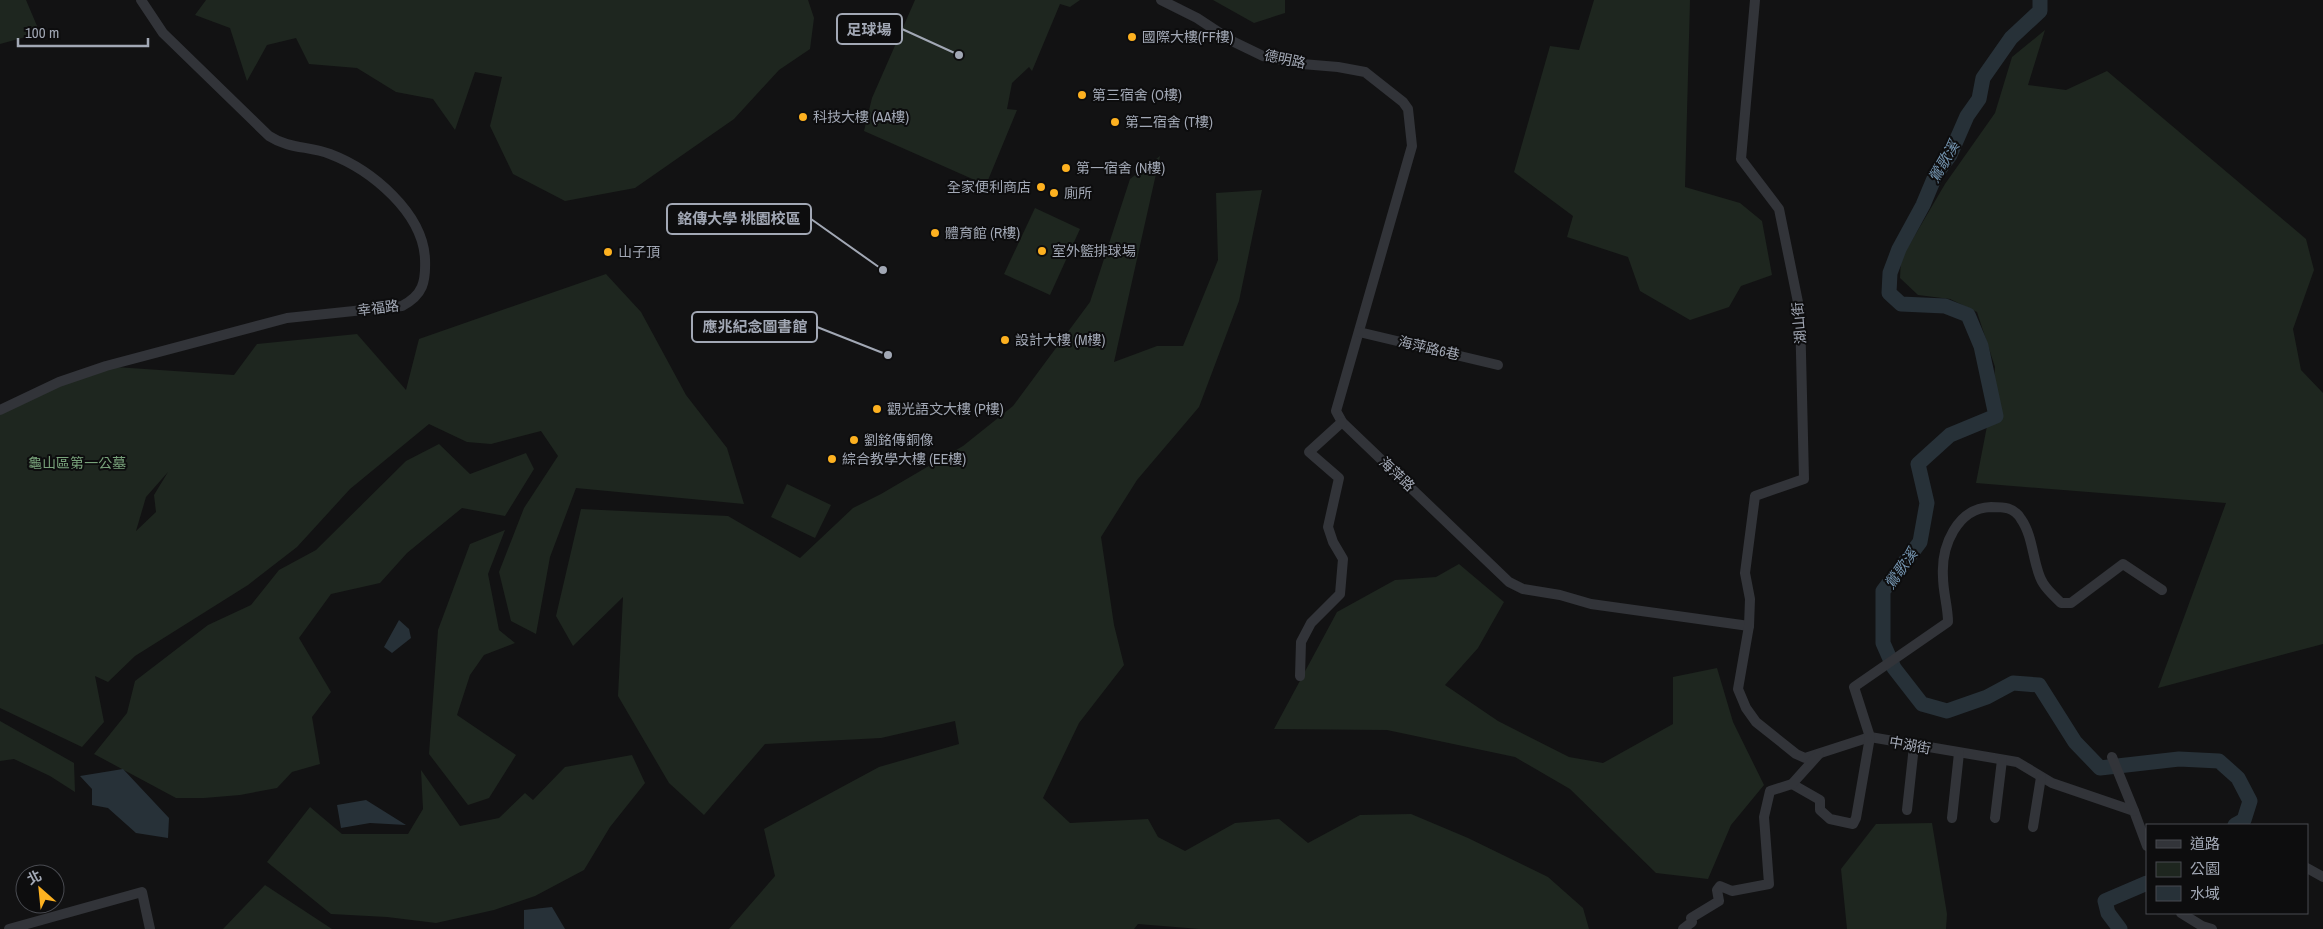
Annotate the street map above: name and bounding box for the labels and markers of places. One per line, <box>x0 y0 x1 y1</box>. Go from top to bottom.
callout: 足球場 <box>837 14 902 44</box>
place label: 國際大樓(FF樓) <box>1142 28 1234 46</box>
marker: 國際大樓(FF樓) <box>1126 31 1138 43</box>
place label: 第三宿舍 (O樓) <box>1092 86 1182 104</box>
marker: 第三宿舍 (O樓) <box>1076 89 1088 101</box>
place label: 科技大樓 (AA樓) <box>813 108 909 126</box>
marker: 科技大樓 (AA樓) <box>797 111 809 123</box>
place label: 第二宿舍 (T樓) <box>1125 113 1213 131</box>
marker: 第二宿舍 (T樓) <box>1109 116 1121 128</box>
place label: 第一宿舍 (N樓) <box>1076 159 1165 177</box>
marker: 第一宿舍 (N樓) <box>1060 162 1072 174</box>
place label: 全家便利商店 <box>947 178 1031 196</box>
marker: 全家便利商店 <box>1035 181 1047 193</box>
place label: 廁所 <box>1064 184 1092 202</box>
marker: 廁所 <box>1048 187 1060 199</box>
callout: 銘傳大學 桃園校區 <box>667 204 811 234</box>
place label: 體育館 (R樓) <box>945 224 1020 242</box>
marker: 體育館 (R樓) <box>929 227 941 239</box>
place label: 室外籃排球場 <box>1052 242 1136 260</box>
place label: 山子頂 <box>618 243 660 261</box>
marker: 室外籃排球場 <box>1036 245 1048 257</box>
marker: 山子頂 <box>602 246 614 258</box>
callout: 應兆紀念圖書館 <box>692 312 817 342</box>
place label: 設計大樓 (M樓) <box>1015 331 1106 349</box>
marker: 設計大樓 (M樓) <box>999 334 1011 346</box>
place label: 觀光語文大樓 (P樓) <box>887 400 1004 418</box>
marker: 觀光語文大樓 (P樓) <box>871 403 883 415</box>
place label: 劉銘傳銅像 <box>864 431 934 449</box>
marker: 劉銘傳銅像 <box>848 434 860 446</box>
place label: 綜合教學大樓 (EE樓) <box>842 450 966 468</box>
marker: 綜合教學大樓 (EE樓) <box>826 453 838 465</box>

